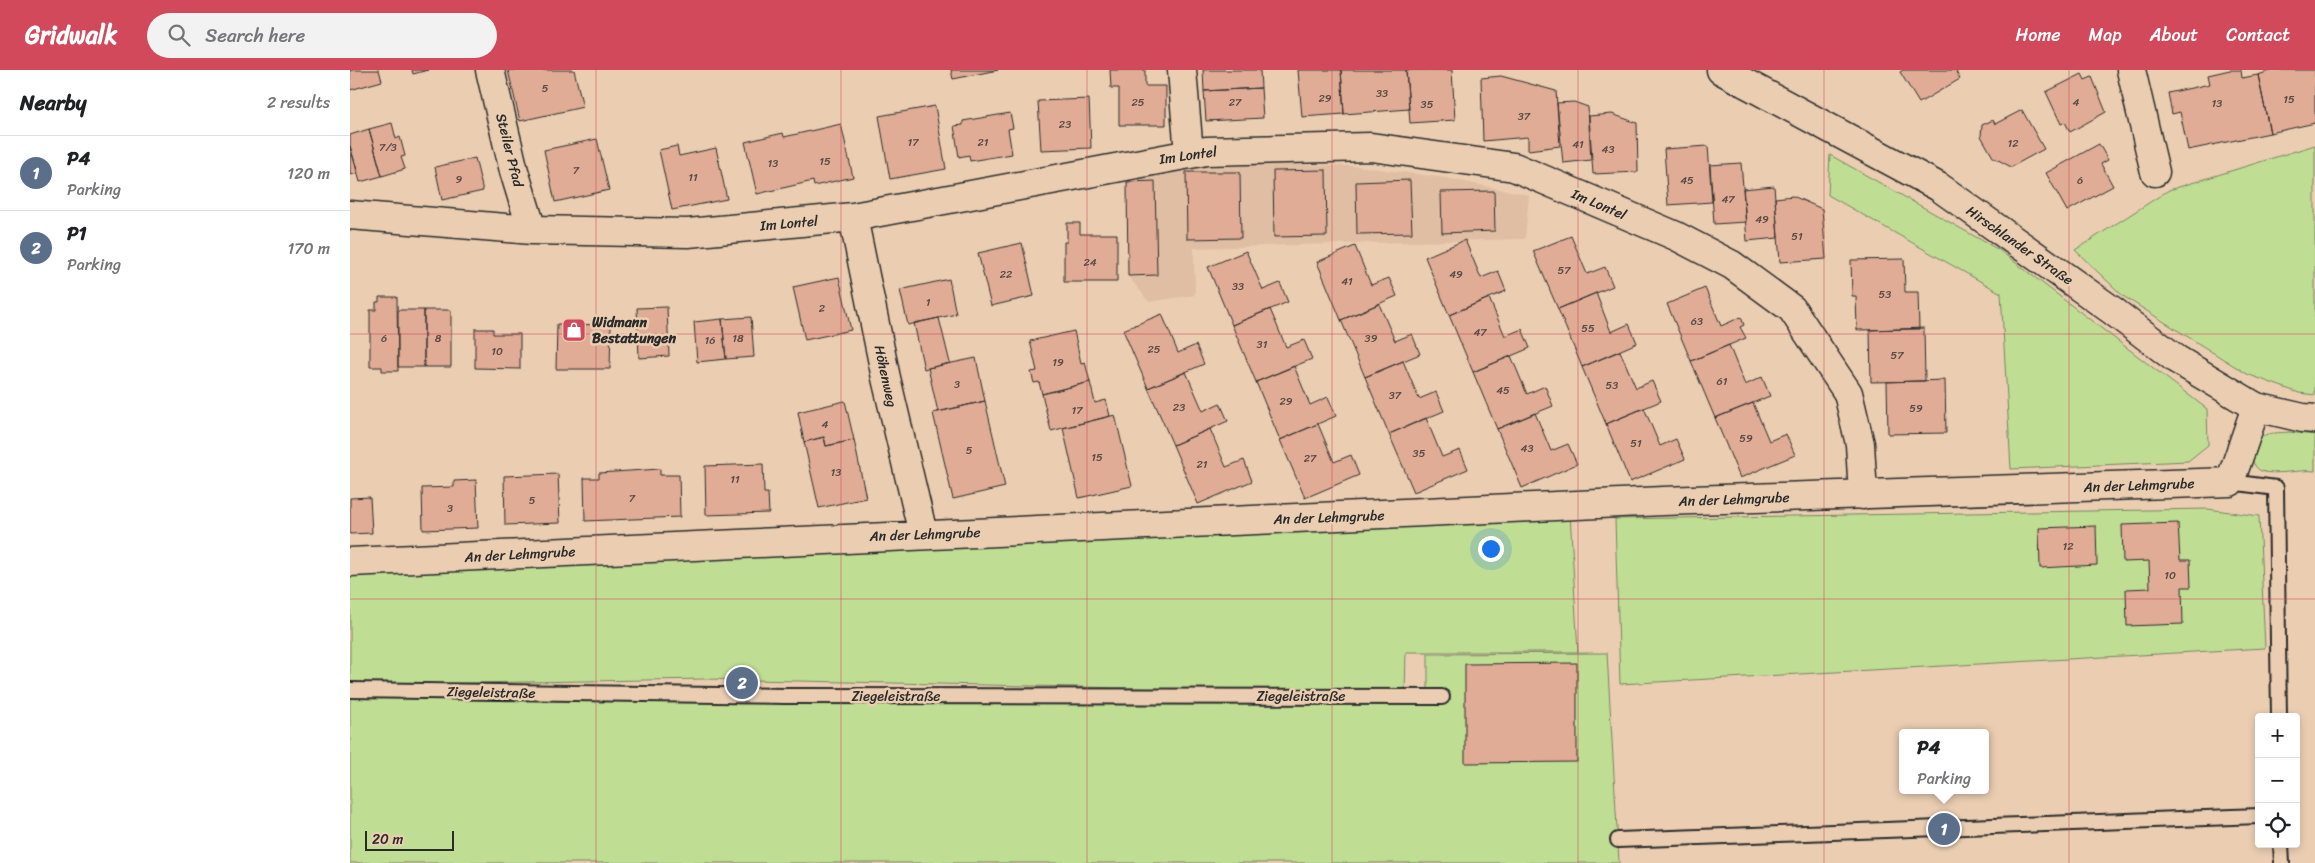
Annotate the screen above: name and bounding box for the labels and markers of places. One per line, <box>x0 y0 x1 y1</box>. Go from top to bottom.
place label: Widmann Bestattungen <box>592 310 677 351</box>
shop icon: Widmann Bestattungen <box>561 317 587 343</box>
pin: 2 <box>726 664 758 702</box>
pin: 1 <box>1928 810 1960 848</box>

